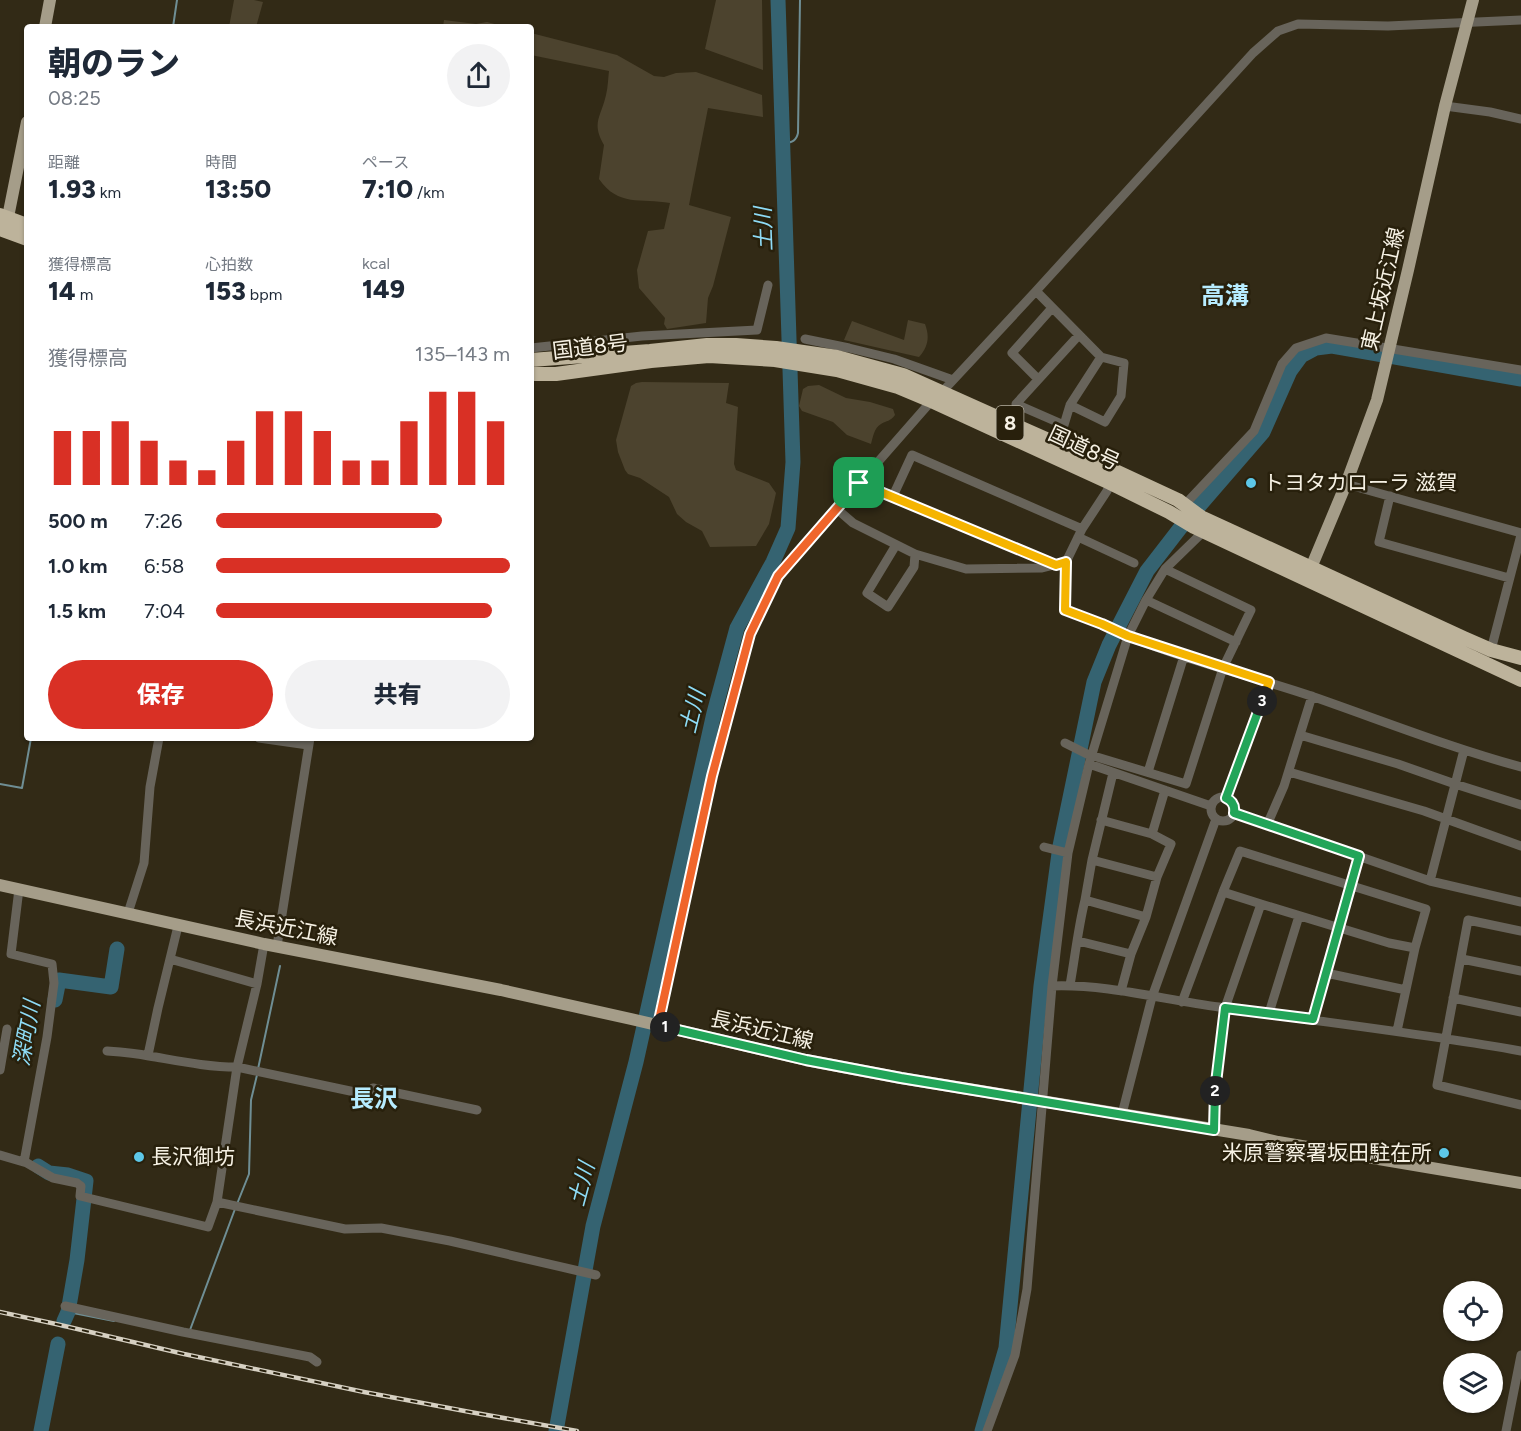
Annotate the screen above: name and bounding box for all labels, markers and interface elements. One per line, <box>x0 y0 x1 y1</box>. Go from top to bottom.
text: 朝のラン <box>48 44 180 83</box>
button: share <box>447 44 510 107</box>
text: 08:25 <box>48 86 101 110</box>
text: 距離 <box>48 153 80 172</box>
text: 時間 <box>205 153 237 172</box>
text: ペース <box>362 153 409 172</box>
text: 1.93 <box>48 173 96 205</box>
text: 13:50 <box>205 173 271 205</box>
text: 7:10 <box>362 173 413 205</box>
text: km <box>96 183 121 202</box>
text: /km <box>413 183 445 202</box>
water label: 土川 <box>749 205 778 251</box>
street label: 東上坂近江線 <box>1356 225 1409 353</box>
text: kcal <box>362 254 390 273</box>
text: 獲得標高 <box>48 255 112 274</box>
text: 心拍数 <box>205 255 253 274</box>
text: 149 <box>362 273 405 305</box>
text: 14 <box>48 275 76 307</box>
text: 153 <box>205 275 246 307</box>
district label: 高溝 <box>1201 281 1249 310</box>
text: m <box>76 285 93 304</box>
text: bpm <box>246 285 282 304</box>
street label: 国道8号 <box>551 329 629 364</box>
text: 135–143 m <box>415 342 510 366</box>
text: 獲得標高 <box>48 346 128 370</box>
road number: 8 <box>996 406 1024 440</box>
street label: 国道8号 <box>1045 420 1124 475</box>
pin <box>833 457 884 508</box>
icon: arrive <box>842 466 875 499</box>
place label: トヨタカローラ 滋賀 <box>1263 470 1457 495</box>
marker: トヨタカローラ 滋賀 <box>1244 476 1258 490</box>
text: 500 m <box>48 509 108 533</box>
text: 7:26 <box>144 509 182 533</box>
text: 1.0 km <box>48 554 107 578</box>
text: 6:58 <box>144 554 184 578</box>
text: 1.5 km <box>48 599 106 623</box>
text: 7:04 <box>144 599 185 623</box>
button: 保存 <box>48 660 273 729</box>
button: 共有 <box>285 660 510 729</box>
water label: 土川 <box>674 685 711 736</box>
pin: 3 <box>1247 686 1277 716</box>
text: 3 <box>1258 691 1266 710</box>
street label: 長浜近江線 <box>232 905 340 950</box>
water label: 深町川 <box>7 996 46 1068</box>
street label: 長浜近江線 <box>708 1006 816 1054</box>
pin: 1 <box>650 1012 680 1042</box>
text: 1 <box>662 1017 668 1036</box>
pin: 2 <box>1200 1076 1230 1106</box>
text: 2 <box>1210 1081 1220 1100</box>
district label: 長沢 <box>350 1084 398 1113</box>
place label: 米原警察署坂田駐在所 <box>1222 1140 1432 1165</box>
place label: 長沢御坊 <box>151 1144 235 1169</box>
marker: 米原警察署坂田駐在所 <box>1437 1146 1451 1160</box>
marker: 長沢御坊 <box>132 1150 146 1164</box>
water label: 土川 <box>563 1157 601 1209</box>
map controls <box>1443 1281 1503 1413</box>
button: locate <box>1443 1281 1503 1341</box>
button: layers <box>1443 1353 1503 1413</box>

